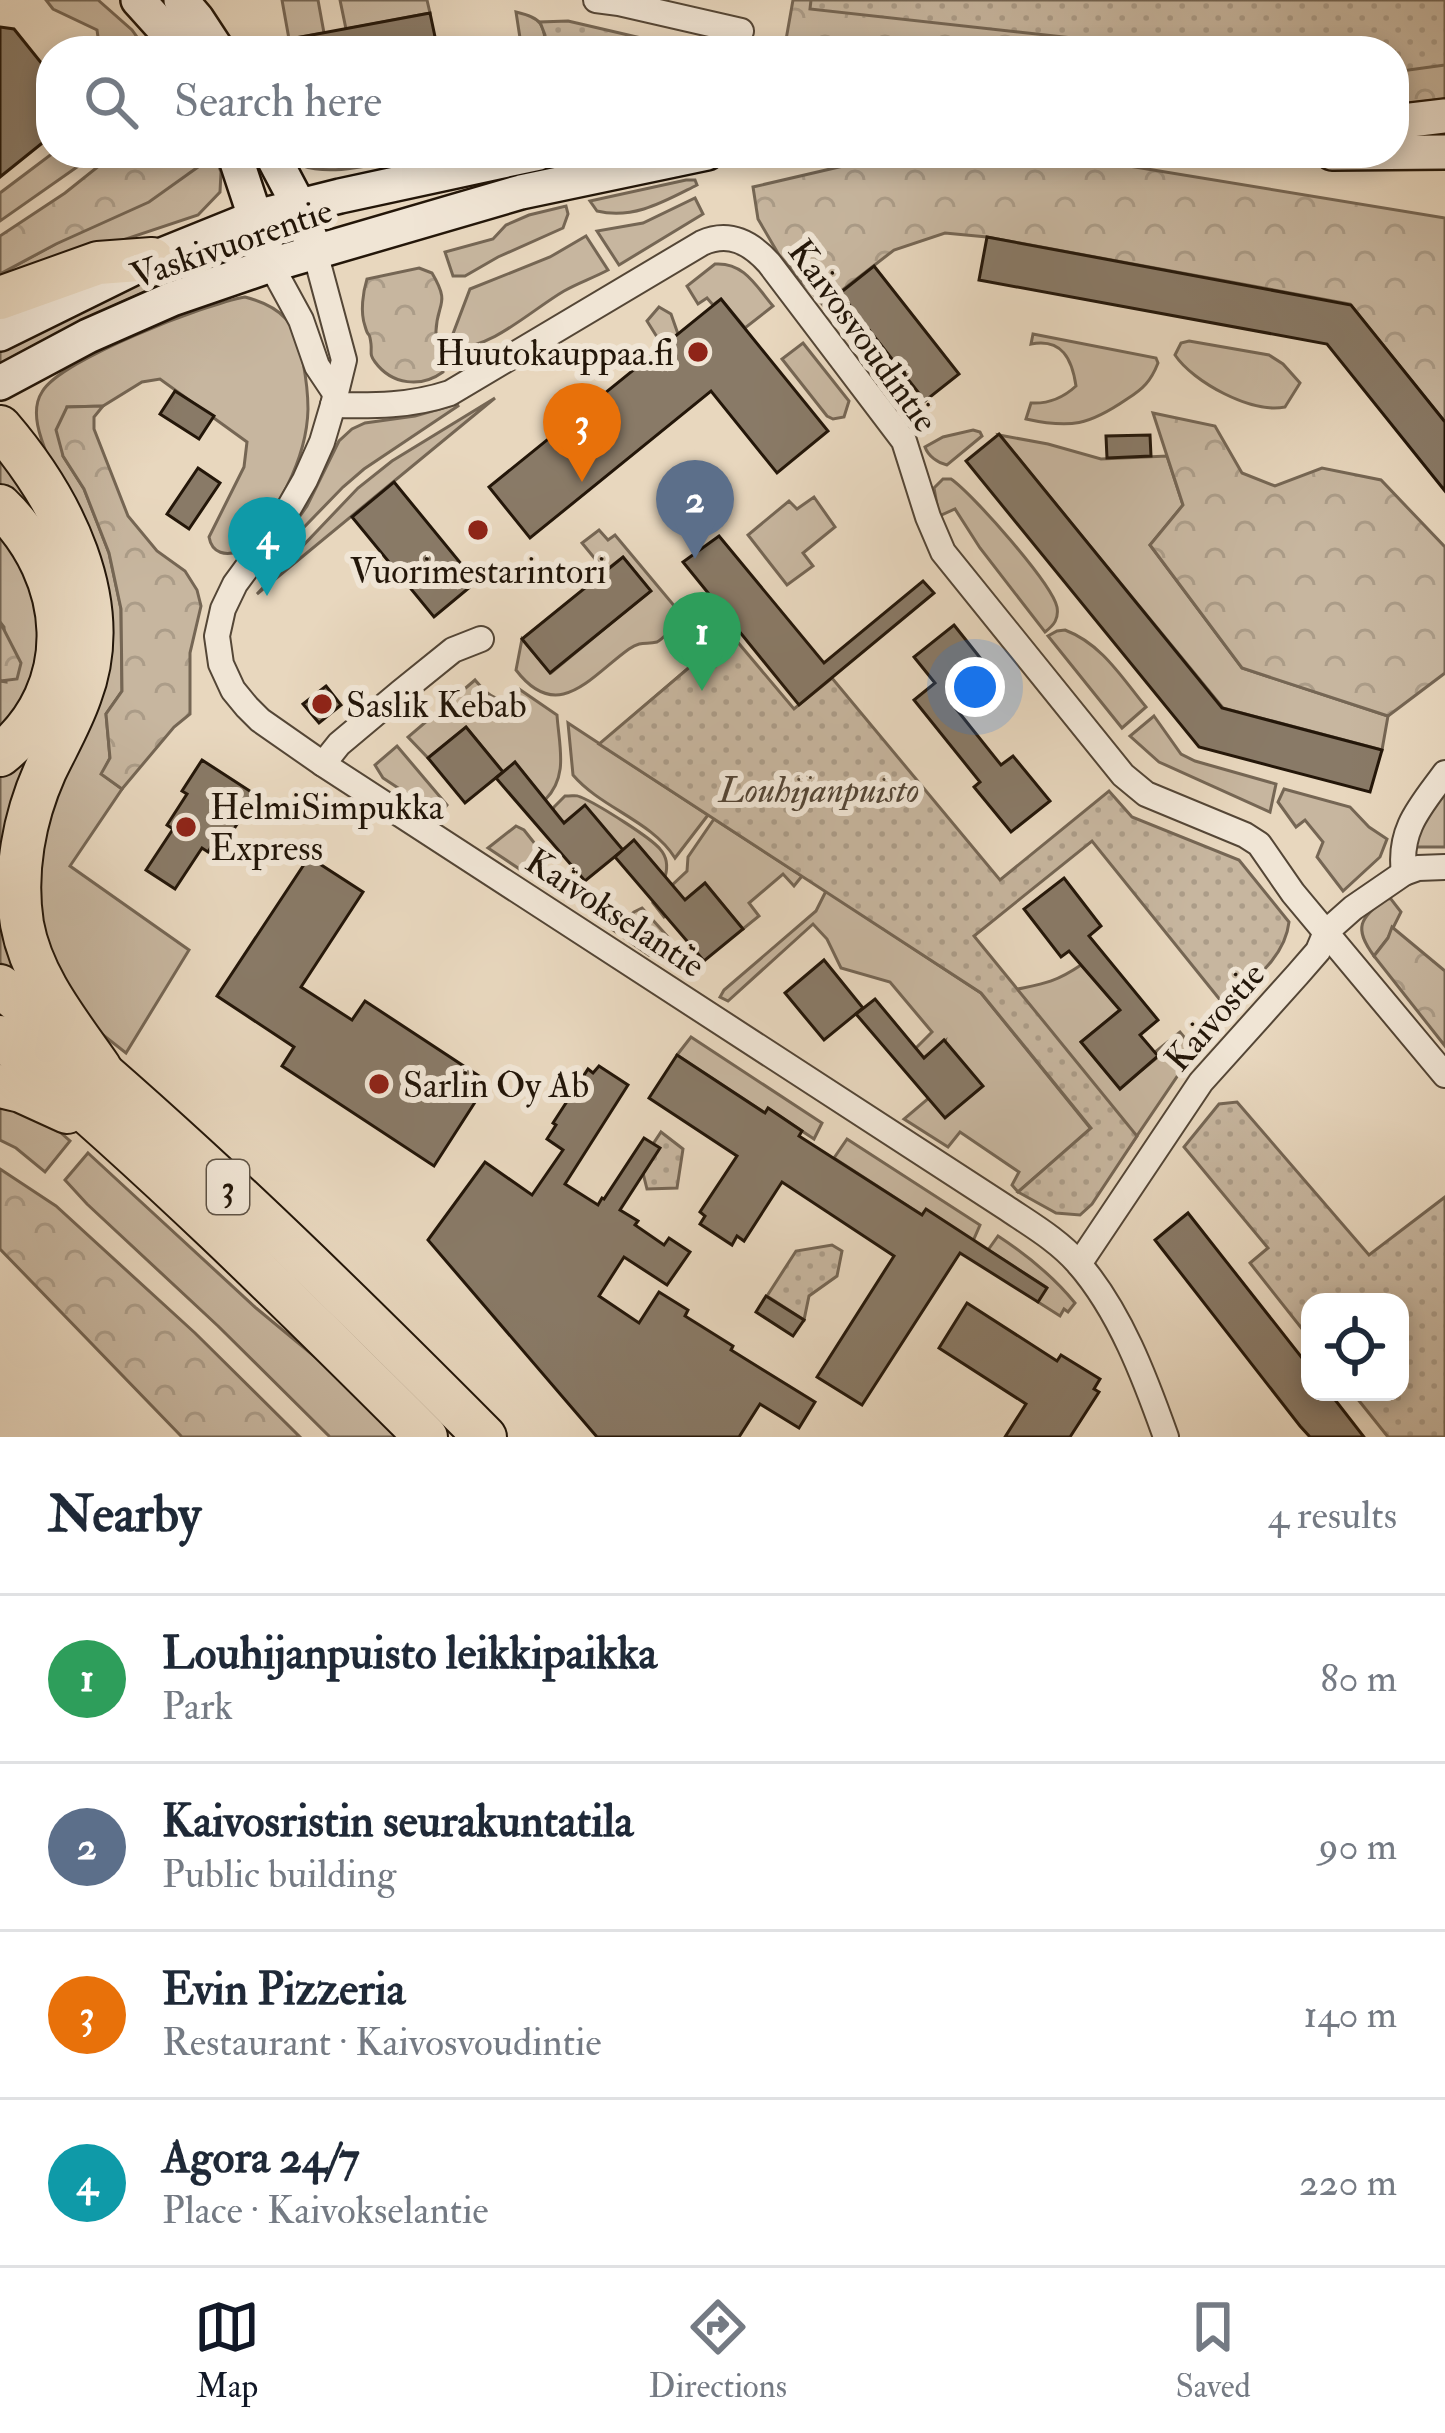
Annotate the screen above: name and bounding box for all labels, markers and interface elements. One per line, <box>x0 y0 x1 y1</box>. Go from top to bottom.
search box <box>36 36 1409 168</box>
icon: search <box>78 69 144 135</box>
text: Search here <box>174 74 382 130</box>
street label: Vaskivuorentie <box>125 188 338 299</box>
street label: Kaivosvoudintie <box>778 231 948 441</box>
place label: Huutokauppaa.fi <box>435 331 674 376</box>
marker: Huutokauppaa.fi <box>685 339 711 365</box>
pin: 3 <box>543 383 621 482</box>
pin: 2 <box>656 460 734 559</box>
pin: 4 <box>228 497 306 596</box>
marker: Vuorimestarintori <box>465 517 491 543</box>
place label: Vuorimestarintori <box>350 549 606 594</box>
pin: 1 <box>663 592 741 691</box>
your location <box>945 657 1005 717</box>
place label: Saslik Kebab <box>346 683 527 728</box>
marker: Saslik Kebab <box>309 691 335 717</box>
park label: Louhijanpuisto <box>717 768 919 813</box>
place label: HelmiSimpukka Express <box>210 785 445 871</box>
marker: HelmiSimpukka Express <box>173 814 199 840</box>
street label: Kaivokselantie <box>517 839 713 988</box>
street label: Kaivostie <box>1155 953 1275 1081</box>
place label: Sarlin Oy Ab <box>403 1063 589 1108</box>
marker: Sarlin Oy Ab <box>366 1071 392 1097</box>
road number: 3 <box>207 1160 249 1214</box>
map controls <box>1301 1293 1409 1401</box>
button: locate <box>1301 1293 1409 1401</box>
text: Nearby <box>48 1483 201 1547</box>
text: 4 results <box>1268 1491 1397 1540</box>
text: Louhijanpuisto leikkipaikka <box>162 1626 657 1682</box>
text: 1 <box>80 1654 94 1703</box>
text: 80 m <box>1320 1654 1397 1703</box>
text: Park <box>162 1682 233 1731</box>
text: Kaivosristin seurakuntatila <box>162 1794 633 1850</box>
text: 2 <box>77 1822 97 1871</box>
text: 90 m <box>1319 1822 1397 1871</box>
text: Public building <box>162 1850 396 1899</box>
text: Evin Pizzeria <box>162 1962 405 2018</box>
text: 3 <box>80 1990 94 2039</box>
text: 140 m <box>1304 1990 1397 2039</box>
text: Restaurant · Kaivosvoudintie <box>162 2018 602 2067</box>
text: Agora 24/7 <box>162 2130 360 2186</box>
text: 4 <box>76 2158 98 2207</box>
text: 220 m <box>1299 2158 1397 2207</box>
text: Place · Kaivokselantie <box>162 2186 489 2235</box>
tab: Map <box>194 2294 260 2407</box>
tab: Directions <box>649 2294 787 2407</box>
tab: Saved <box>1175 2294 1251 2407</box>

